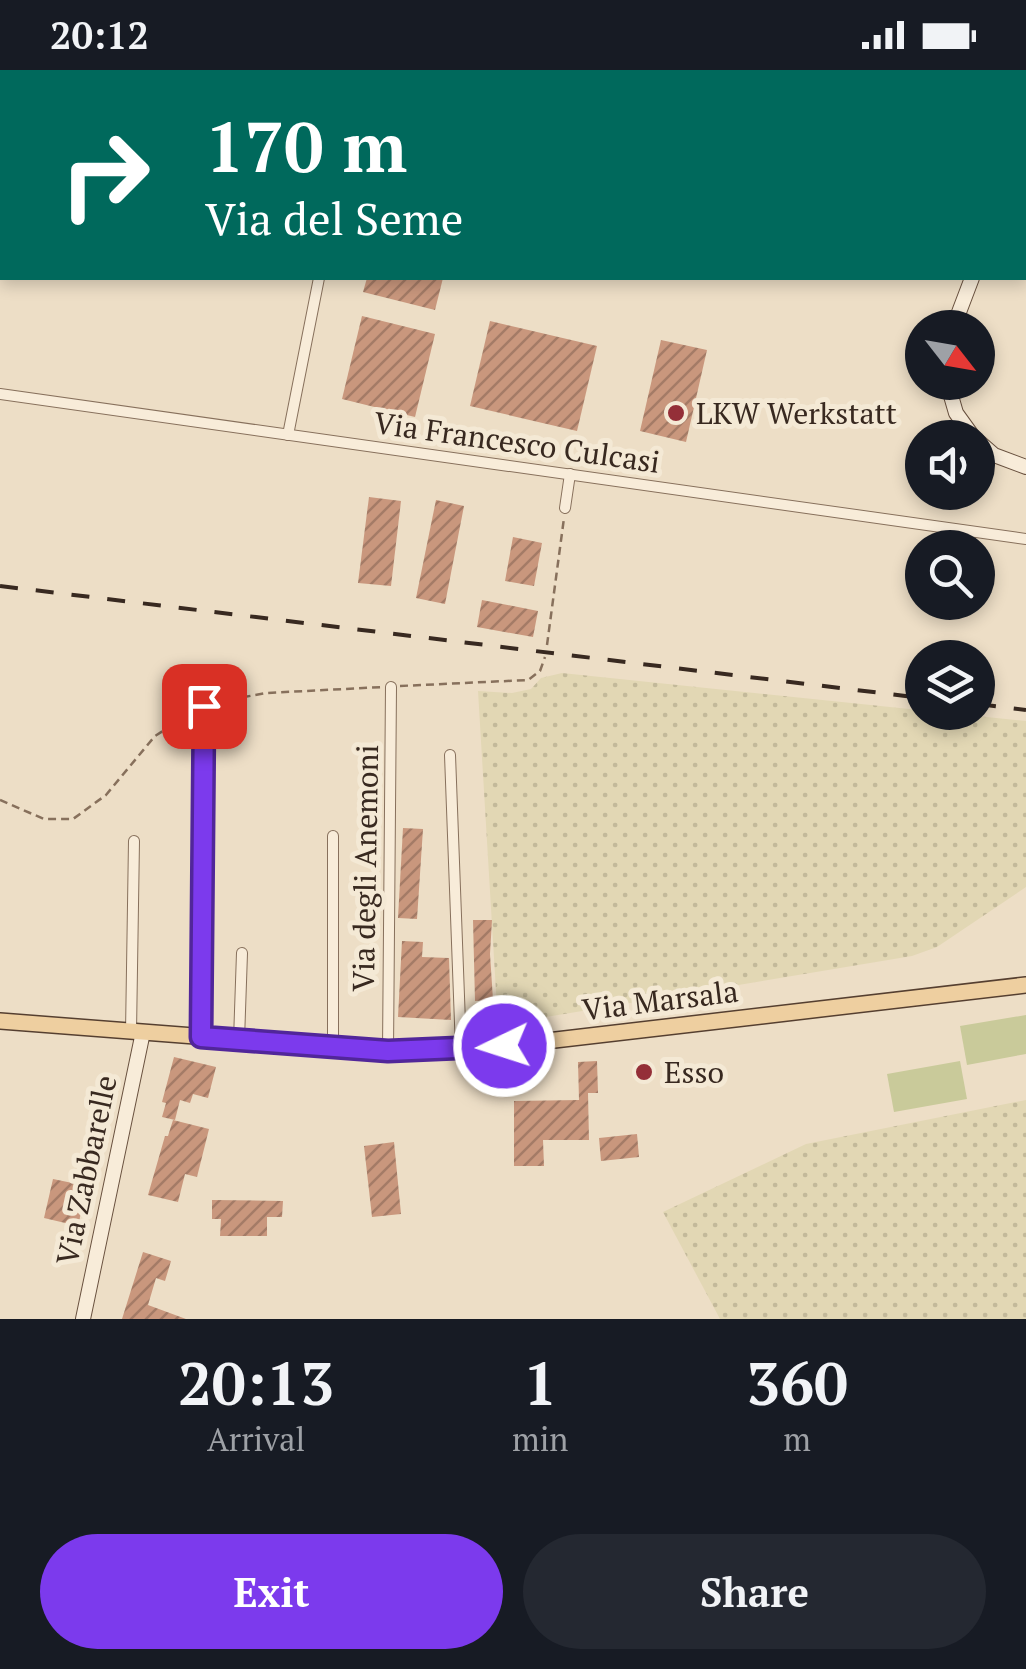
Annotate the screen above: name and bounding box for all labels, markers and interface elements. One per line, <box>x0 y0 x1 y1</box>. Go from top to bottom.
text: 20:12 <box>50 10 149 60</box>
text: 170 m <box>205 99 407 192</box>
icon: right <box>40 110 170 240</box>
text: Via del Seme <box>205 188 463 248</box>
north arrow <box>905 310 995 400</box>
map controls <box>905 310 995 730</box>
place label: LKW Werkstatt <box>696 393 897 433</box>
street label: Via Francesco Culcasi <box>371 402 663 482</box>
marker: LKW Werkstatt <box>665 402 687 424</box>
button: sound <box>905 420 995 510</box>
button: search <box>905 530 995 620</box>
button: layers <box>905 640 995 730</box>
pin <box>162 664 247 749</box>
icon: arrive <box>177 679 232 734</box>
street label: Via degli Anemoni <box>343 744 387 992</box>
street label: Via Marsala <box>580 971 740 1029</box>
position arrow <box>452 994 556 1098</box>
place label: Esso <box>664 1052 724 1092</box>
marker: Esso <box>633 1061 655 1083</box>
street label: Via Zabbarelle <box>46 1071 126 1269</box>
text: 20:13 <box>178 1343 334 1422</box>
text: 1 <box>523 1343 557 1422</box>
text: 360 <box>746 1343 848 1422</box>
text: Arrival <box>207 1418 305 1460</box>
text: min <box>512 1418 568 1460</box>
text: m <box>783 1418 811 1460</box>
button: Exit <box>40 1534 503 1649</box>
button: Share <box>523 1534 986 1649</box>

